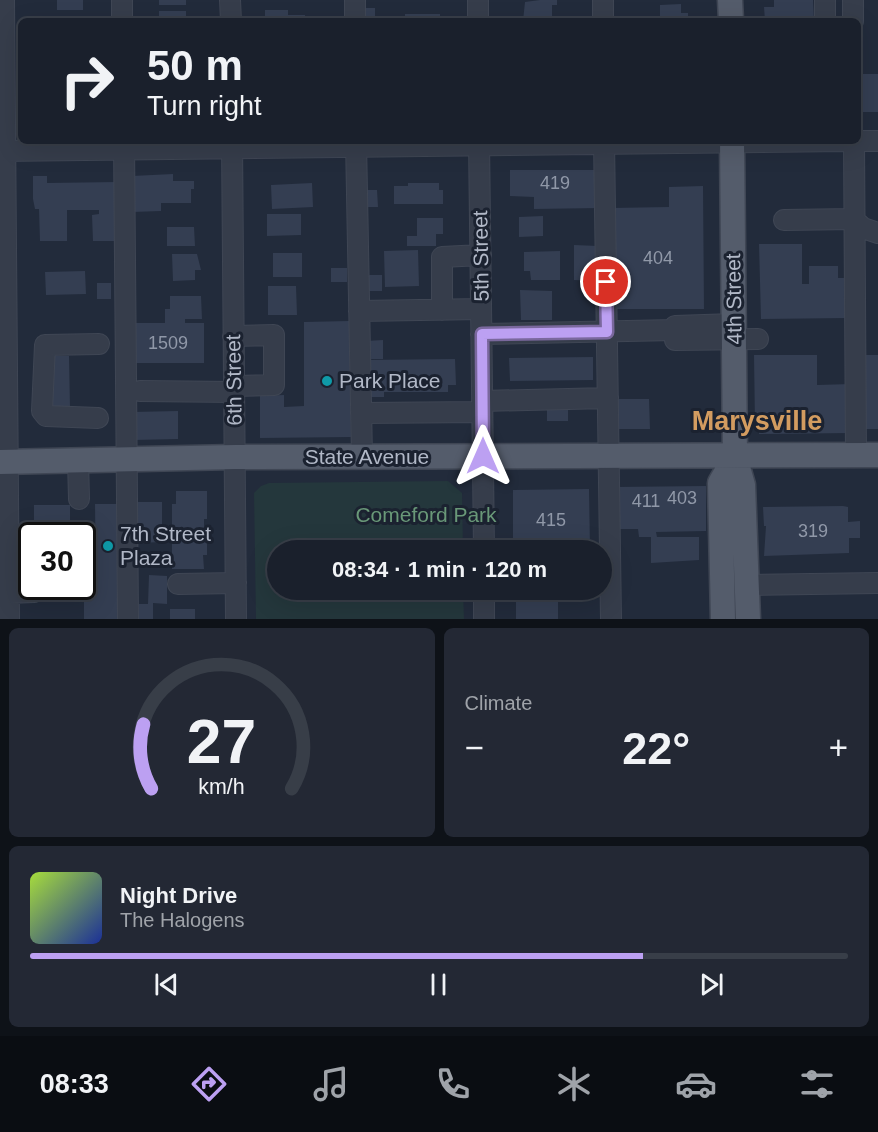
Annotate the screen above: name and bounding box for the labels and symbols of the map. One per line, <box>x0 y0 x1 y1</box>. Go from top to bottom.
house number: 419 <box>540 173 570 193</box>
street label: 5th Street <box>468 210 493 302</box>
house number: 404 <box>643 248 673 268</box>
street label: 4th Street <box>721 253 746 345</box>
pin <box>580 256 631 307</box>
house number: 1509 <box>148 333 188 353</box>
street label: 6th Street <box>221 334 246 426</box>
place label: Park Place <box>339 369 441 392</box>
marker: Park Place <box>320 374 334 388</box>
district label: Marysville <box>692 406 822 436</box>
position arrow <box>451 424 515 488</box>
street label: State Avenue <box>305 445 429 468</box>
house number: 403 <box>667 488 697 508</box>
house number: 411 <box>632 491 660 511</box>
park label: Comeford Park <box>355 503 497 526</box>
house number: 415 <box>536 510 566 530</box>
house number: 319 <box>798 521 828 541</box>
speed limit sign: 30 <box>18 522 96 600</box>
place label: 7th Street Plaza <box>120 522 211 569</box>
marker: 7th Street Plaza <box>101 539 115 553</box>

